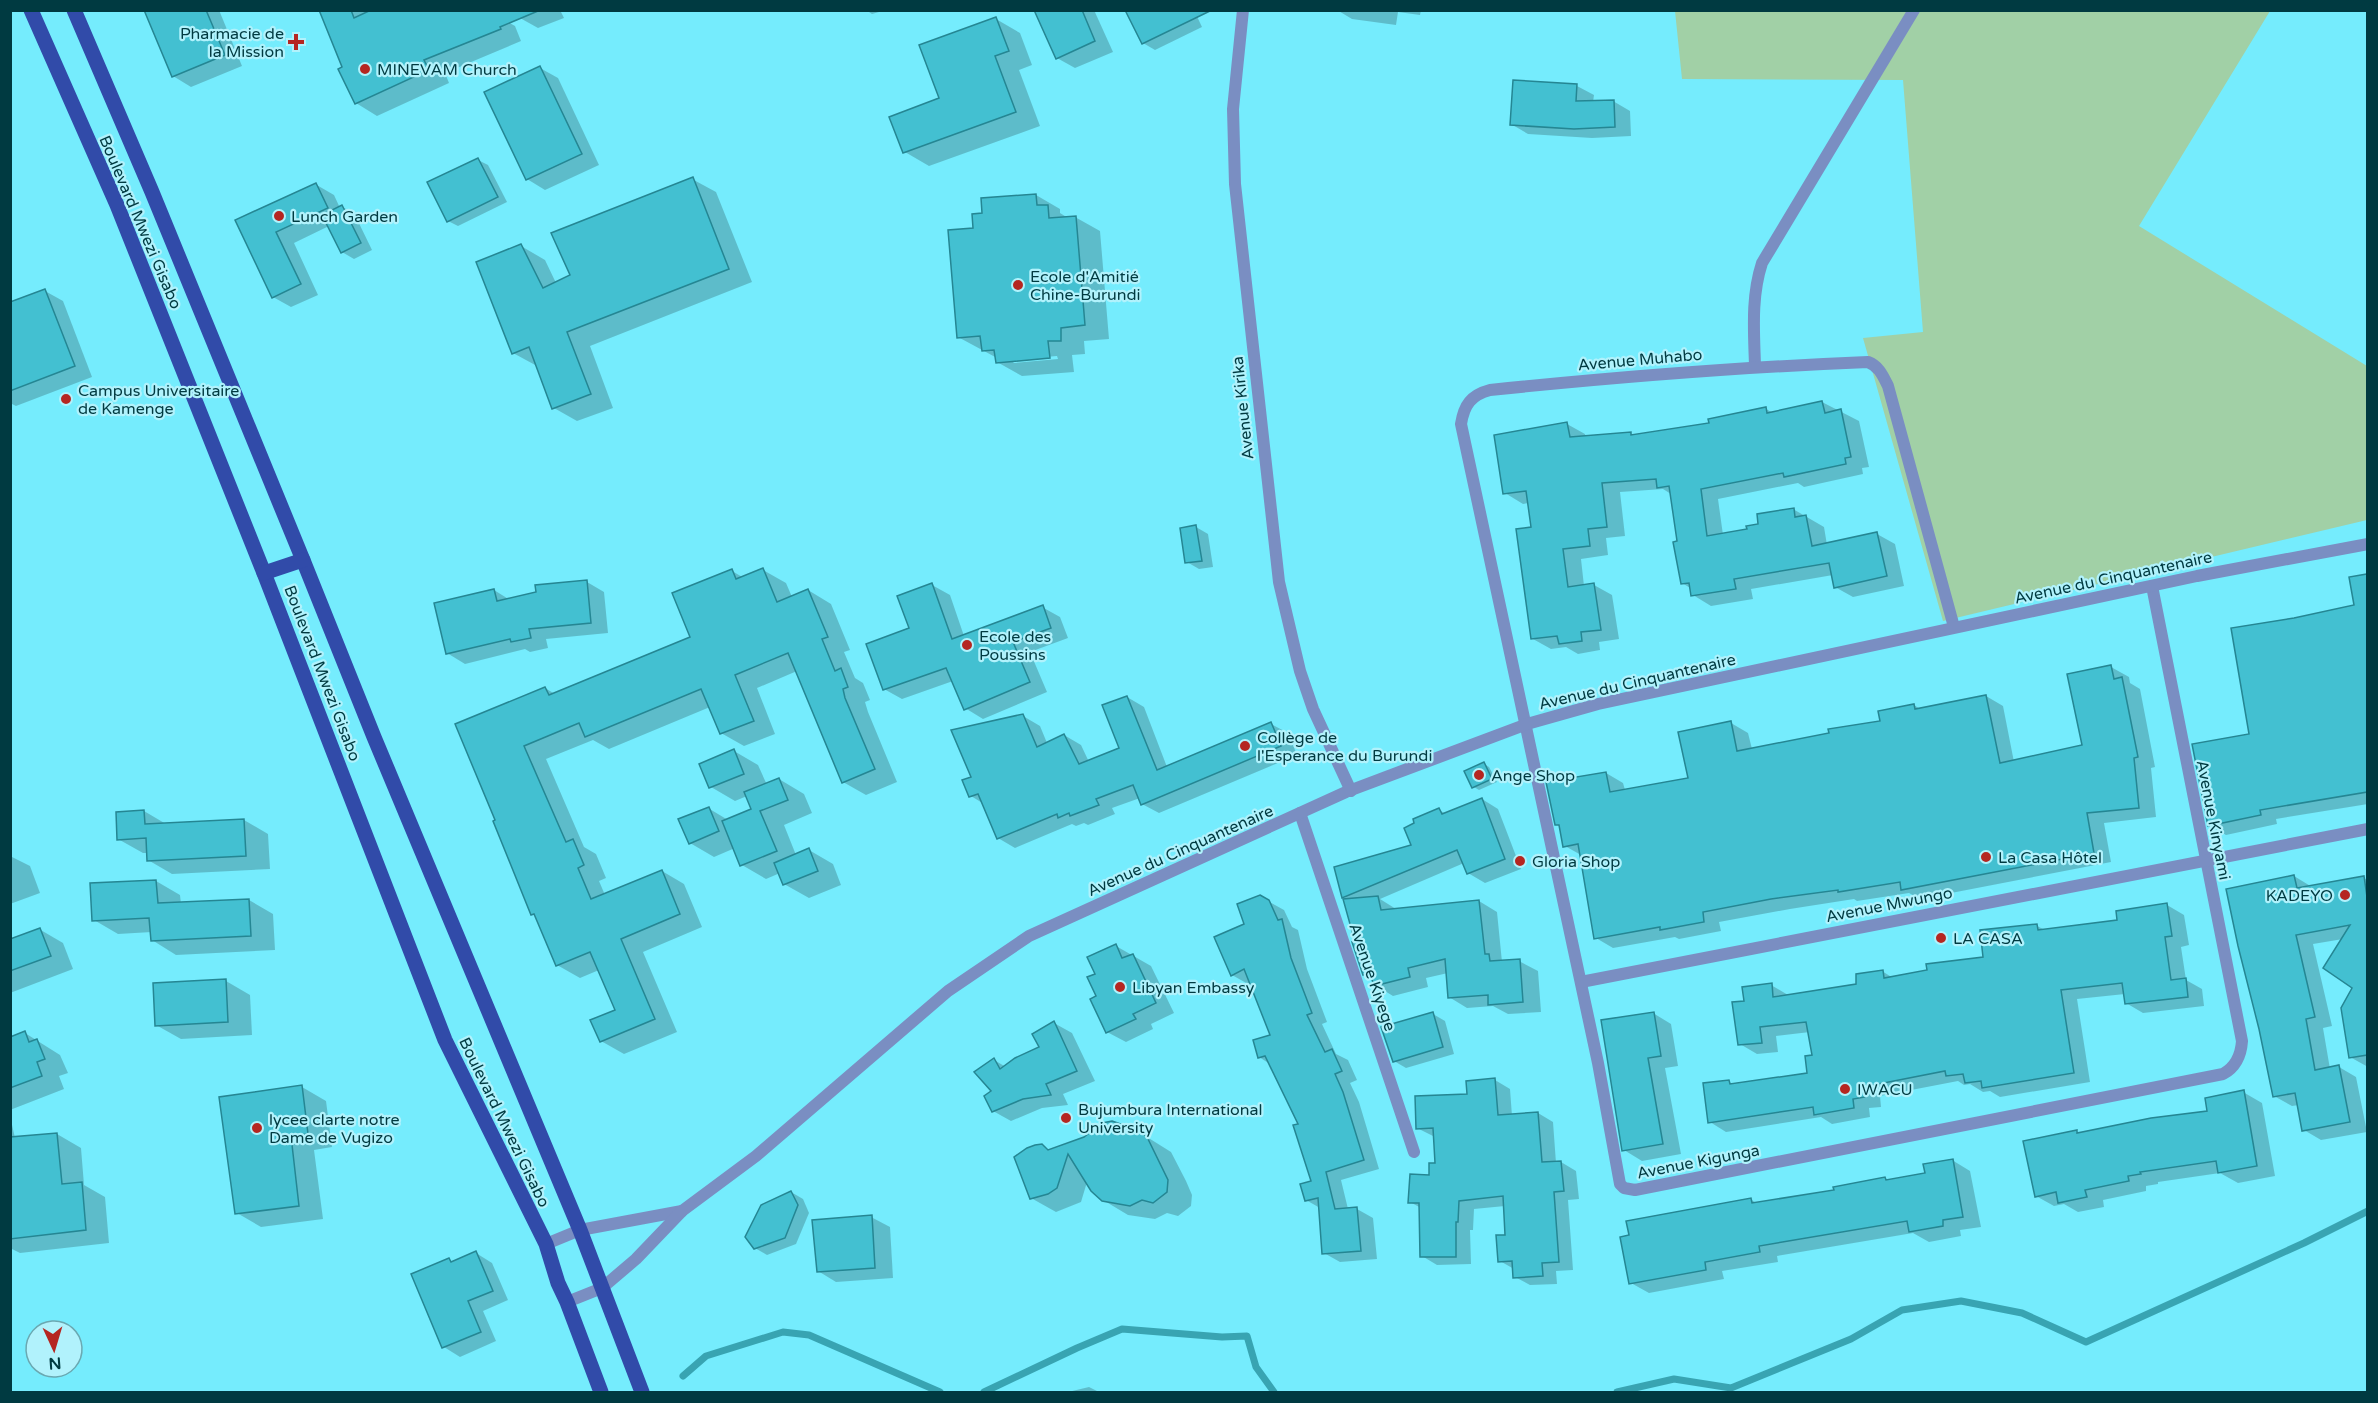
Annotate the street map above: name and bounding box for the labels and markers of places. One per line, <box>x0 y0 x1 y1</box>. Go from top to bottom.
place label: Pharmacie de la Mission <box>180 24 284 62</box>
marker: Pharmacie de la Mission <box>289 35 303 49</box>
place label: MINEVAM Church <box>377 60 517 80</box>
marker: MINEVAM Church <box>358 62 372 76</box>
place label: Lunch Garden <box>291 207 398 227</box>
marker: Lunch Garden <box>272 209 286 223</box>
place label: Ecole d'Amitié Chine-Burundi <box>1030 267 1141 305</box>
marker: Ecole d'Amitié Chine-Burundi <box>1011 278 1025 292</box>
place label: Campus Universitaire de Kamenge <box>78 381 239 419</box>
marker: Campus Universitaire de Kamenge <box>59 392 73 406</box>
place label: Ecole des Poussins <box>979 627 1051 665</box>
marker: Ecole des Poussins <box>960 638 974 652</box>
place label: Collège de l'Esperance du Burundi <box>1257 728 1432 766</box>
marker: Collège de l'Esperance du Burundi <box>1238 739 1252 753</box>
place label: Ange Shop <box>1491 766 1575 786</box>
marker: Ange Shop <box>1472 768 1486 782</box>
place label: La Casa Hôtel <box>1998 848 2102 868</box>
marker: La Casa Hôtel <box>1979 850 1993 864</box>
place label: Gloria Shop <box>1532 852 1620 872</box>
marker: Gloria Shop <box>1513 854 1527 868</box>
place label: KADEYO <box>2266 886 2333 906</box>
marker: KADEYO <box>2338 888 2352 902</box>
place label: LA CASA <box>1953 929 2023 949</box>
marker: LA CASA <box>1934 931 1948 945</box>
place label: Libyan Embassy <box>1132 978 1255 998</box>
marker: Libyan Embassy <box>1113 980 1127 994</box>
place label: IWACU <box>1857 1080 1913 1100</box>
marker: IWACU <box>1838 1082 1852 1096</box>
place label: Bujumbura International University <box>1078 1100 1263 1138</box>
place label: lycee clarte notre Dame de Vugizo <box>269 1110 400 1148</box>
marker: Bujumbura International University <box>1059 1111 1073 1125</box>
marker: lycee clarte notre Dame de Vugizo <box>250 1121 264 1135</box>

